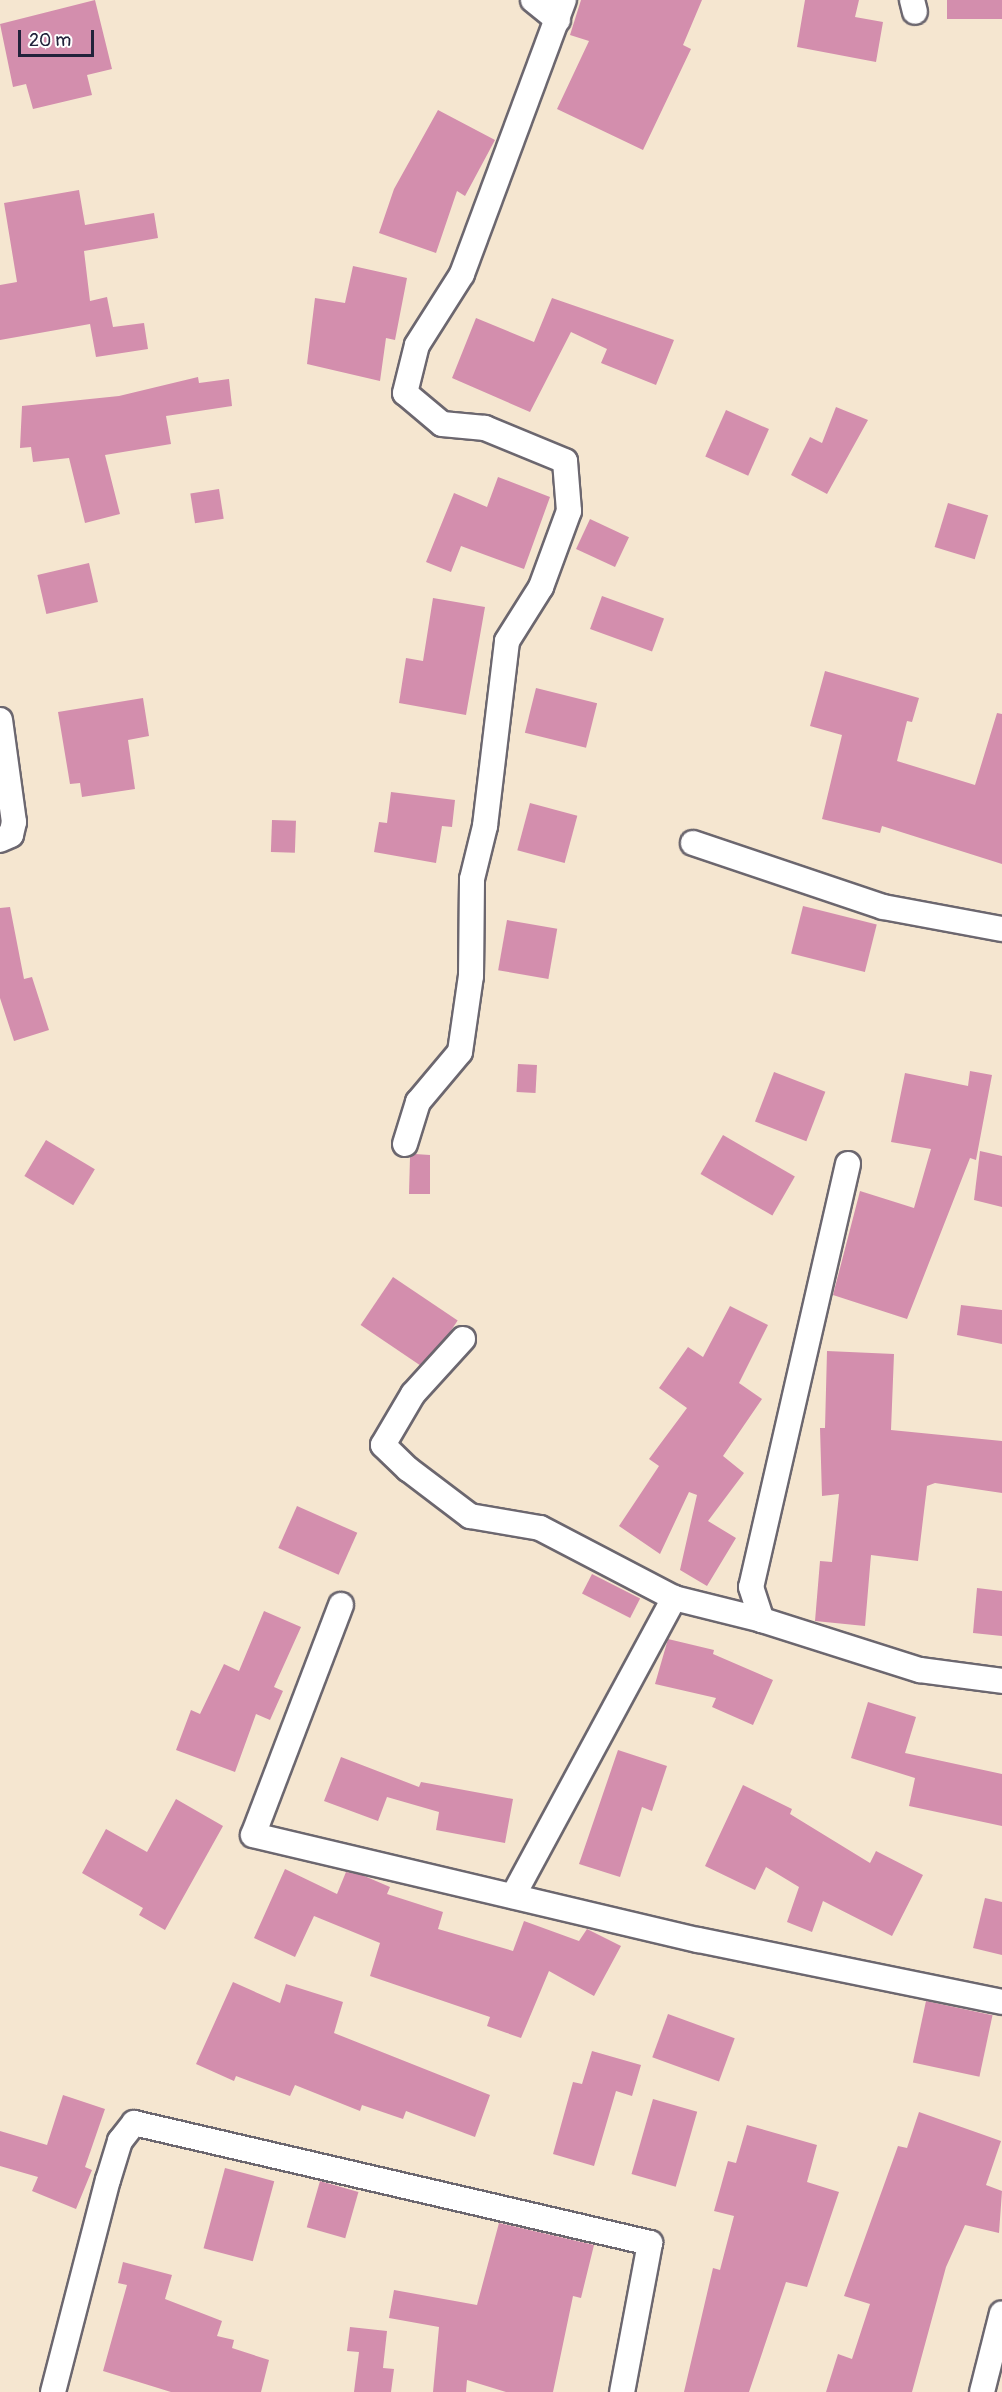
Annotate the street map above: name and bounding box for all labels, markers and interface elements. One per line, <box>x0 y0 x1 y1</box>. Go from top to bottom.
scale bar <box>21 18 98 56</box>
text: 20 m <box>29 29 71 52</box>

